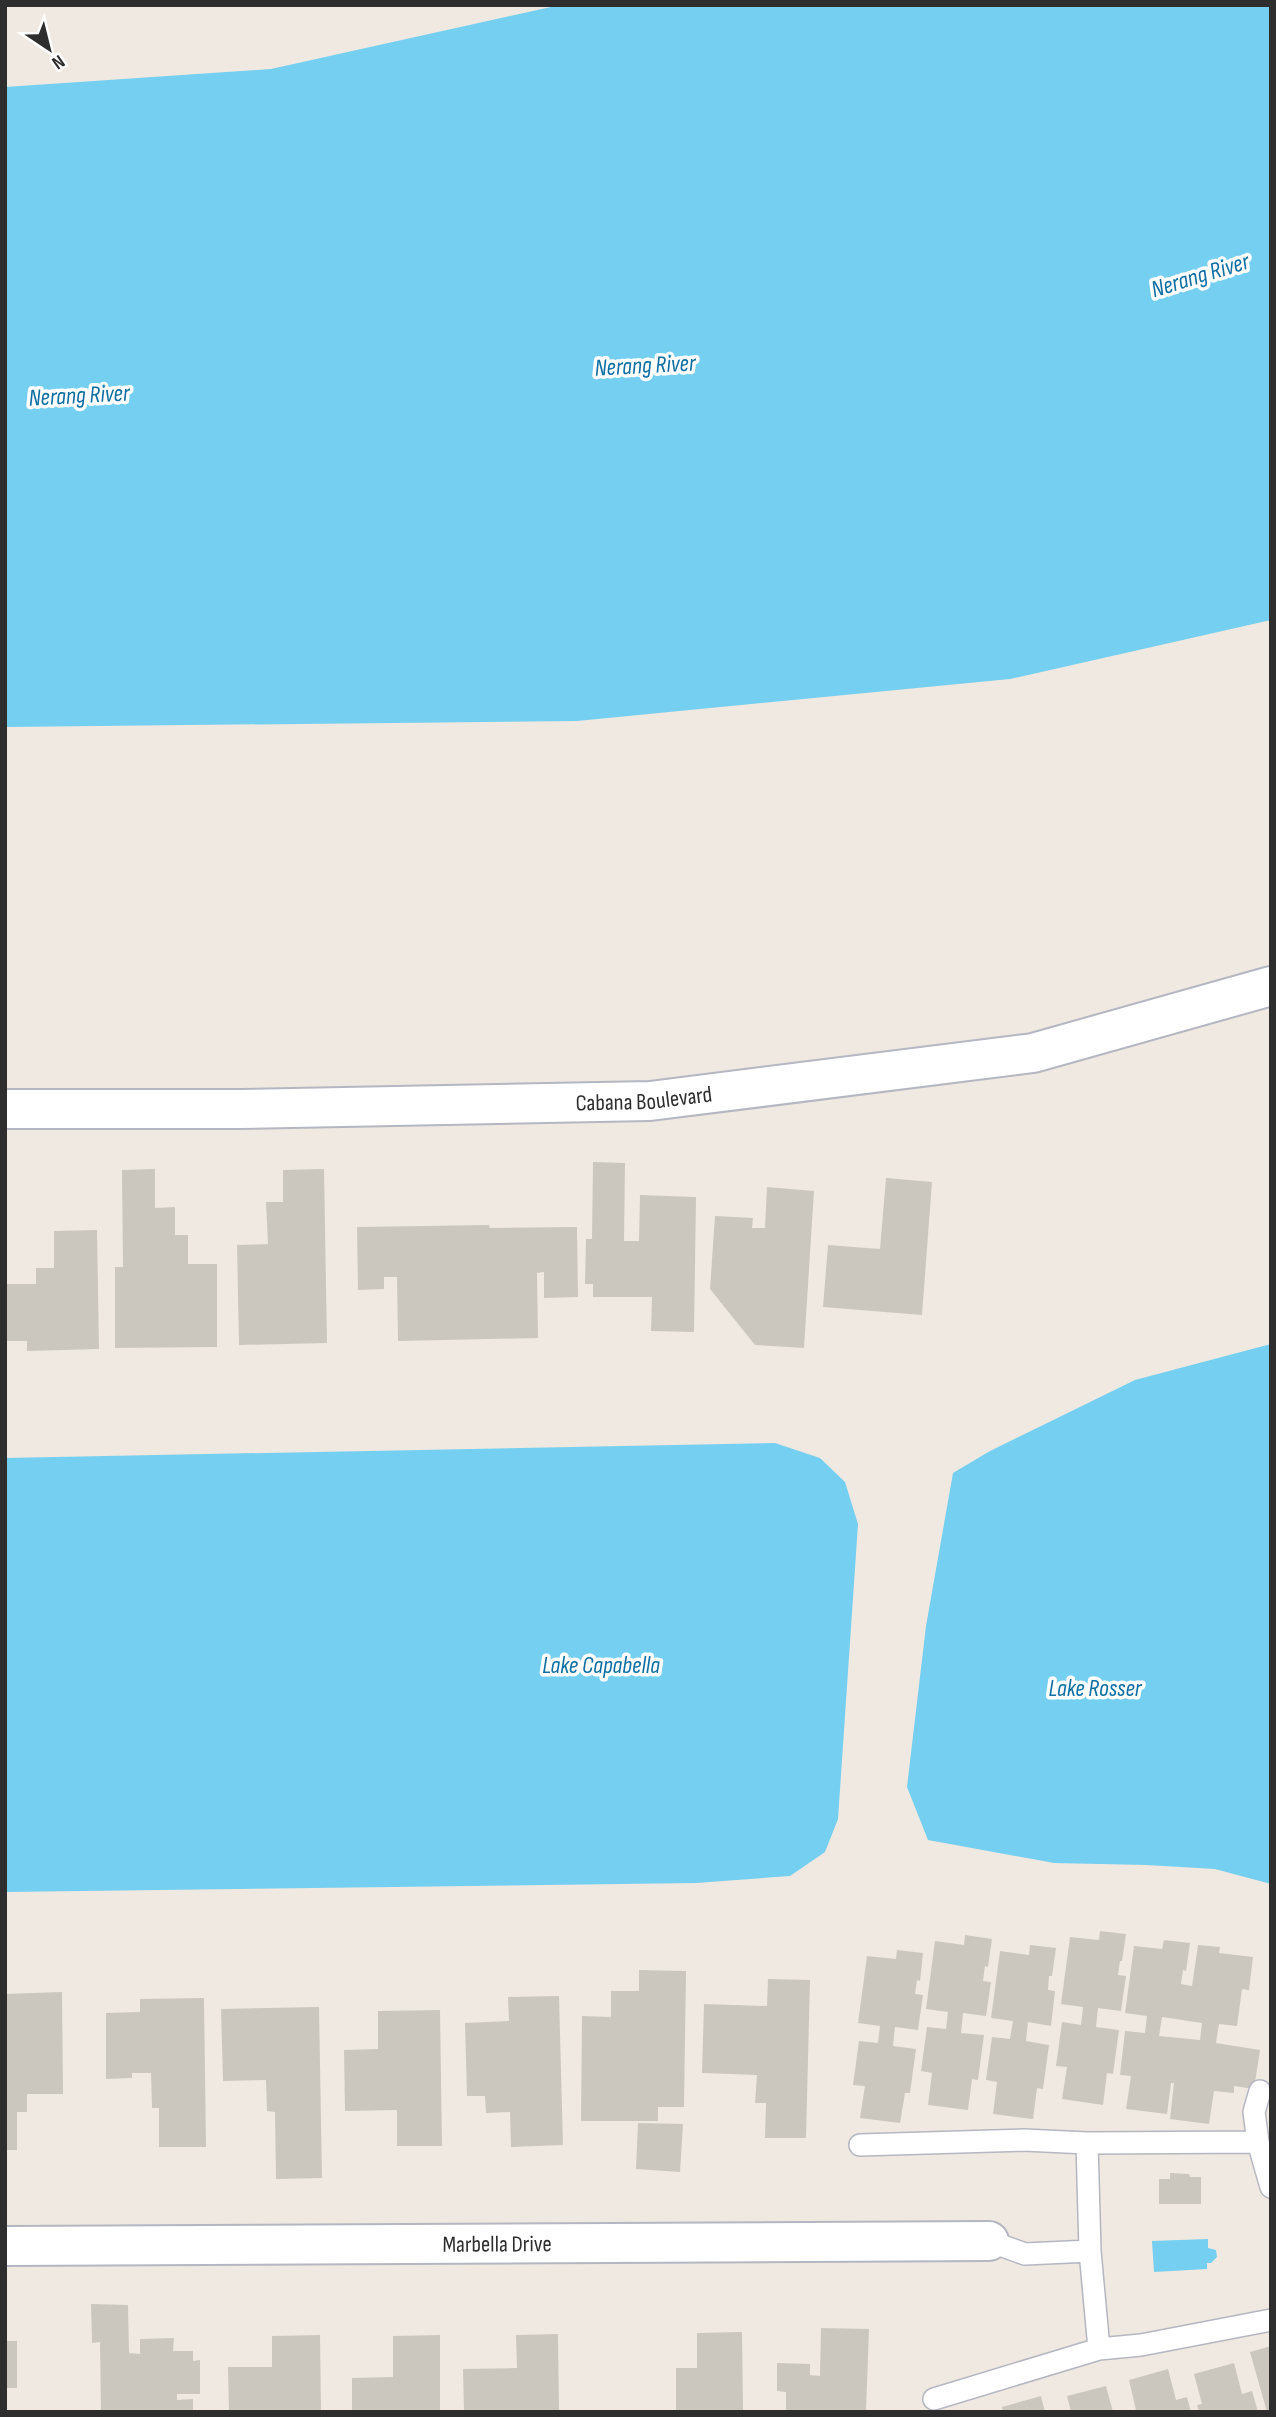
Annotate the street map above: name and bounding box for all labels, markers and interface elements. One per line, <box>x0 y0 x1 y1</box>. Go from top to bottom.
north arrow <box>14 14 84 84</box>
text: N <box>47 49 69 74</box>
water label: Nerang River <box>1148 246 1254 304</box>
water label: Nerang River <box>594 348 698 383</box>
water label: Nerang River <box>28 378 132 413</box>
street label: Cabana Boulevard <box>575 1080 714 1117</box>
water label: Lake Capabella <box>542 1651 660 1680</box>
water label: Lake Rosser <box>1049 1674 1143 1703</box>
street label: Marbella Drive <box>442 2230 552 2259</box>

